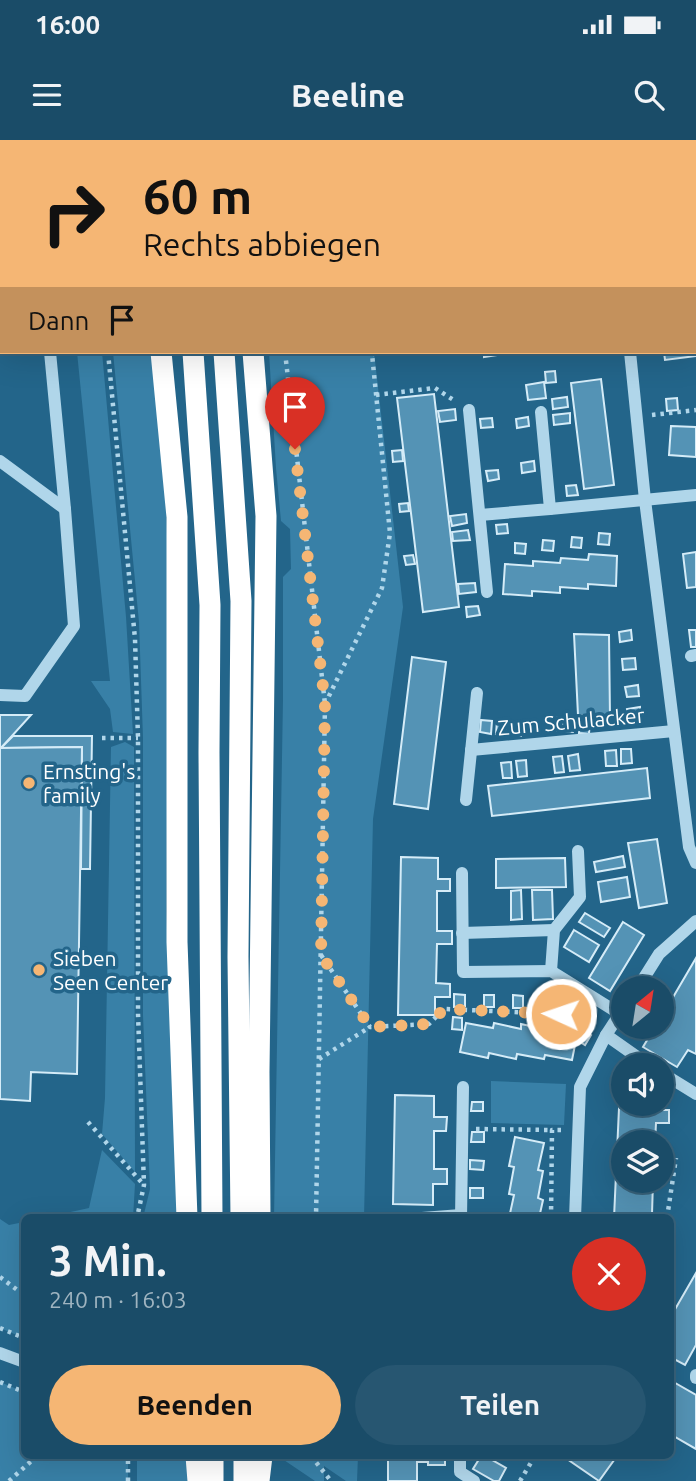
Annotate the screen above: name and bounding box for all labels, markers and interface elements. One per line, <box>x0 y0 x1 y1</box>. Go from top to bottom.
text: 16:00 <box>35 10 100 39</box>
icon: menu <box>28 76 66 114</box>
icon: search <box>630 76 668 114</box>
text: Beeline <box>291 77 405 113</box>
icon: right <box>28 168 119 259</box>
text: 60 m <box>143 168 252 223</box>
text: Rechts abbiegen <box>143 226 381 262</box>
icon: arrive <box>103 301 141 339</box>
text: Dann <box>28 306 89 335</box>
pin <box>265 377 325 449</box>
icon: arrive <box>276 388 314 426</box>
street label: Zum Schulacker <box>497 703 645 739</box>
place label: Ernsting's family <box>43 759 135 807</box>
marker: Ernsting's family <box>21 775 37 791</box>
place label: Sieben Seen Center <box>53 946 168 994</box>
marker: Sieben Seen Center <box>31 962 47 978</box>
north arrow <box>611 976 674 1040</box>
map controls <box>611 976 674 1193</box>
position arrow <box>524 977 598 1051</box>
button: sound <box>611 1053 674 1116</box>
button: layers <box>611 1130 674 1193</box>
text: 3 Min. <box>49 1237 167 1284</box>
button: close <box>572 1237 646 1311</box>
text: 240 m · 16:03 <box>49 1287 187 1312</box>
button: Beenden <box>49 1365 341 1445</box>
button: Teilen <box>355 1365 646 1445</box>

